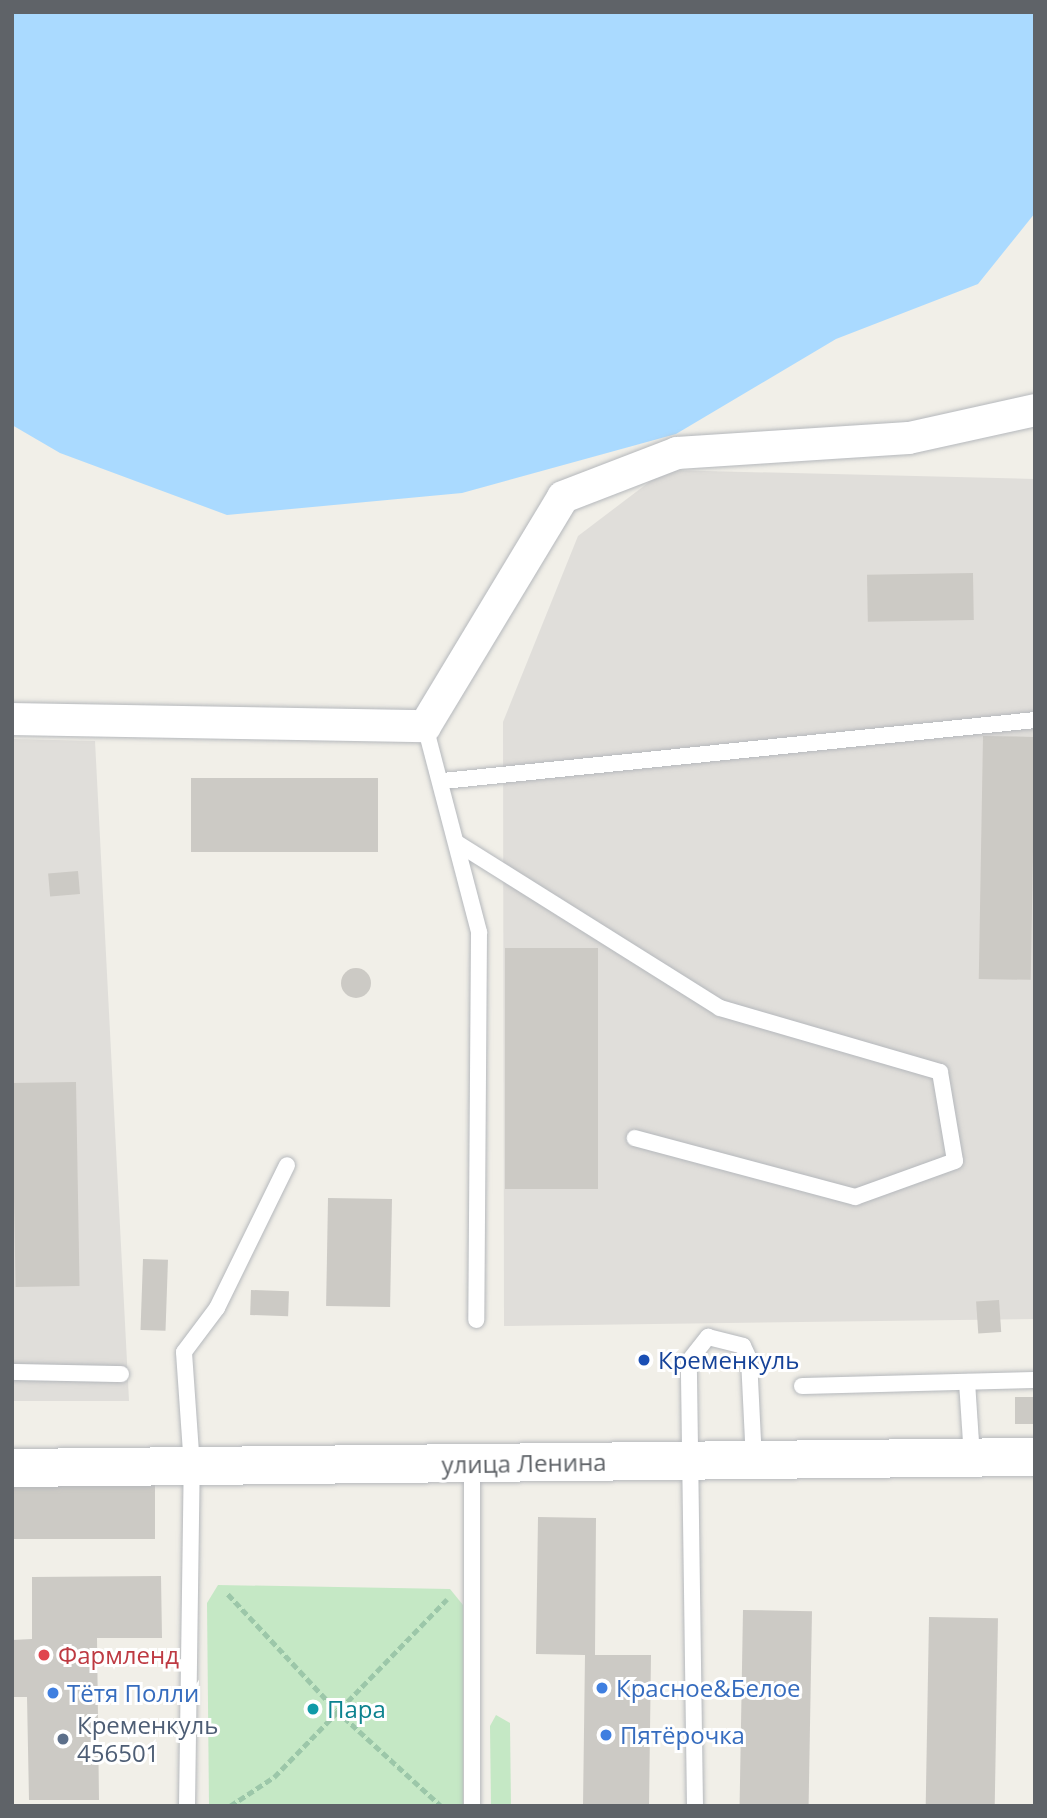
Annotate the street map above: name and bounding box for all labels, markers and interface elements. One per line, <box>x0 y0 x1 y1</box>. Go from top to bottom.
place label: Кременкуль <box>658 1346 799 1374</box>
marker: Кременкуль <box>636 1352 652 1368</box>
street label: улица Ленина <box>441 1447 607 1479</box>
place label: Фармленд <box>58 1641 179 1669</box>
marker: Фармленд <box>36 1647 52 1663</box>
place label: Красное&Белое <box>616 1674 801 1702</box>
place label: Тётя Полли <box>67 1679 199 1707</box>
marker: Красное&Белое <box>594 1680 610 1696</box>
marker: Тётя Полли <box>45 1685 61 1701</box>
place label: Пара <box>327 1695 386 1723</box>
marker: Пара <box>305 1701 321 1717</box>
place label: Кременкуль 456501 <box>77 1711 218 1767</box>
place label: Пятёрочка <box>620 1721 745 1749</box>
marker: Пятёрочка <box>598 1727 614 1743</box>
marker: Кременкуль 456501 <box>55 1731 71 1747</box>

